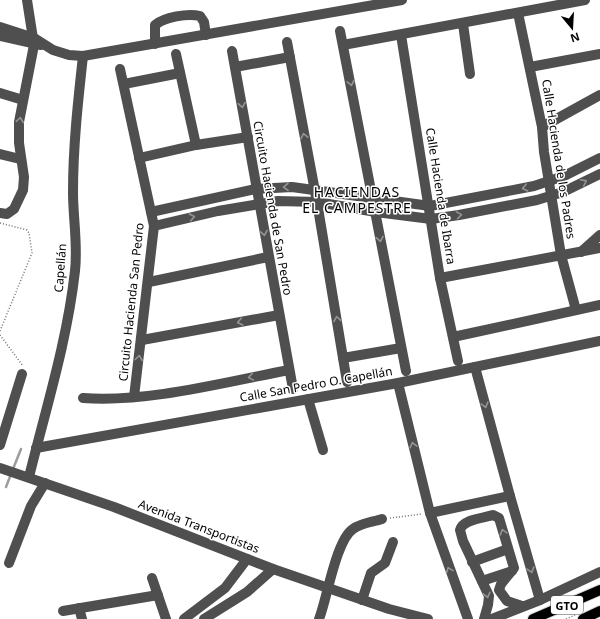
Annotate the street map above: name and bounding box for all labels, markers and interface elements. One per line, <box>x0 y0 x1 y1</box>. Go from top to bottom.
north arrow <box>552 8 592 48</box>
text: N <box>569 29 582 47</box>
street label: Calle Hacienda de los Padres <box>538 78 580 240</box>
one-way arrow <box>346 80 355 87</box>
one-way arrow <box>238 102 246 108</box>
one-way arrow <box>15 117 24 123</box>
street label: Circuito Hacienda de San Pedro <box>249 119 297 297</box>
street label: Calle Hacienda de Ibarra <box>422 126 460 266</box>
one-way arrow <box>300 133 309 139</box>
one-way arrow <box>580 179 588 187</box>
district label: HACIENDAS EL CAMPESTRE <box>302 182 412 217</box>
one-way arrow <box>283 183 289 191</box>
one-way arrow <box>522 184 529 192</box>
one-way arrow <box>456 211 462 220</box>
one-way arrow <box>189 213 195 221</box>
street label: Circuito Hacienda San Pedro <box>114 222 148 382</box>
one-way arrow <box>259 230 268 236</box>
one-way arrow <box>376 235 384 242</box>
street label: Capellán <box>50 243 70 293</box>
one-way arrow <box>333 316 342 322</box>
one-way arrow <box>237 317 243 326</box>
one-way arrow <box>134 355 143 362</box>
street label: Calle San Pedro O. Capellán <box>238 362 394 406</box>
one-way arrow <box>248 372 254 381</box>
one-way arrow <box>481 401 489 408</box>
one-way arrow <box>410 442 418 448</box>
street label: Avenida Transportistas <box>136 495 262 557</box>
one-way arrow <box>499 528 508 535</box>
one-way arrow <box>446 566 454 573</box>
one-way arrow <box>526 567 535 574</box>
one-way arrow <box>483 592 491 598</box>
road number: GTO <box>551 596 583 614</box>

